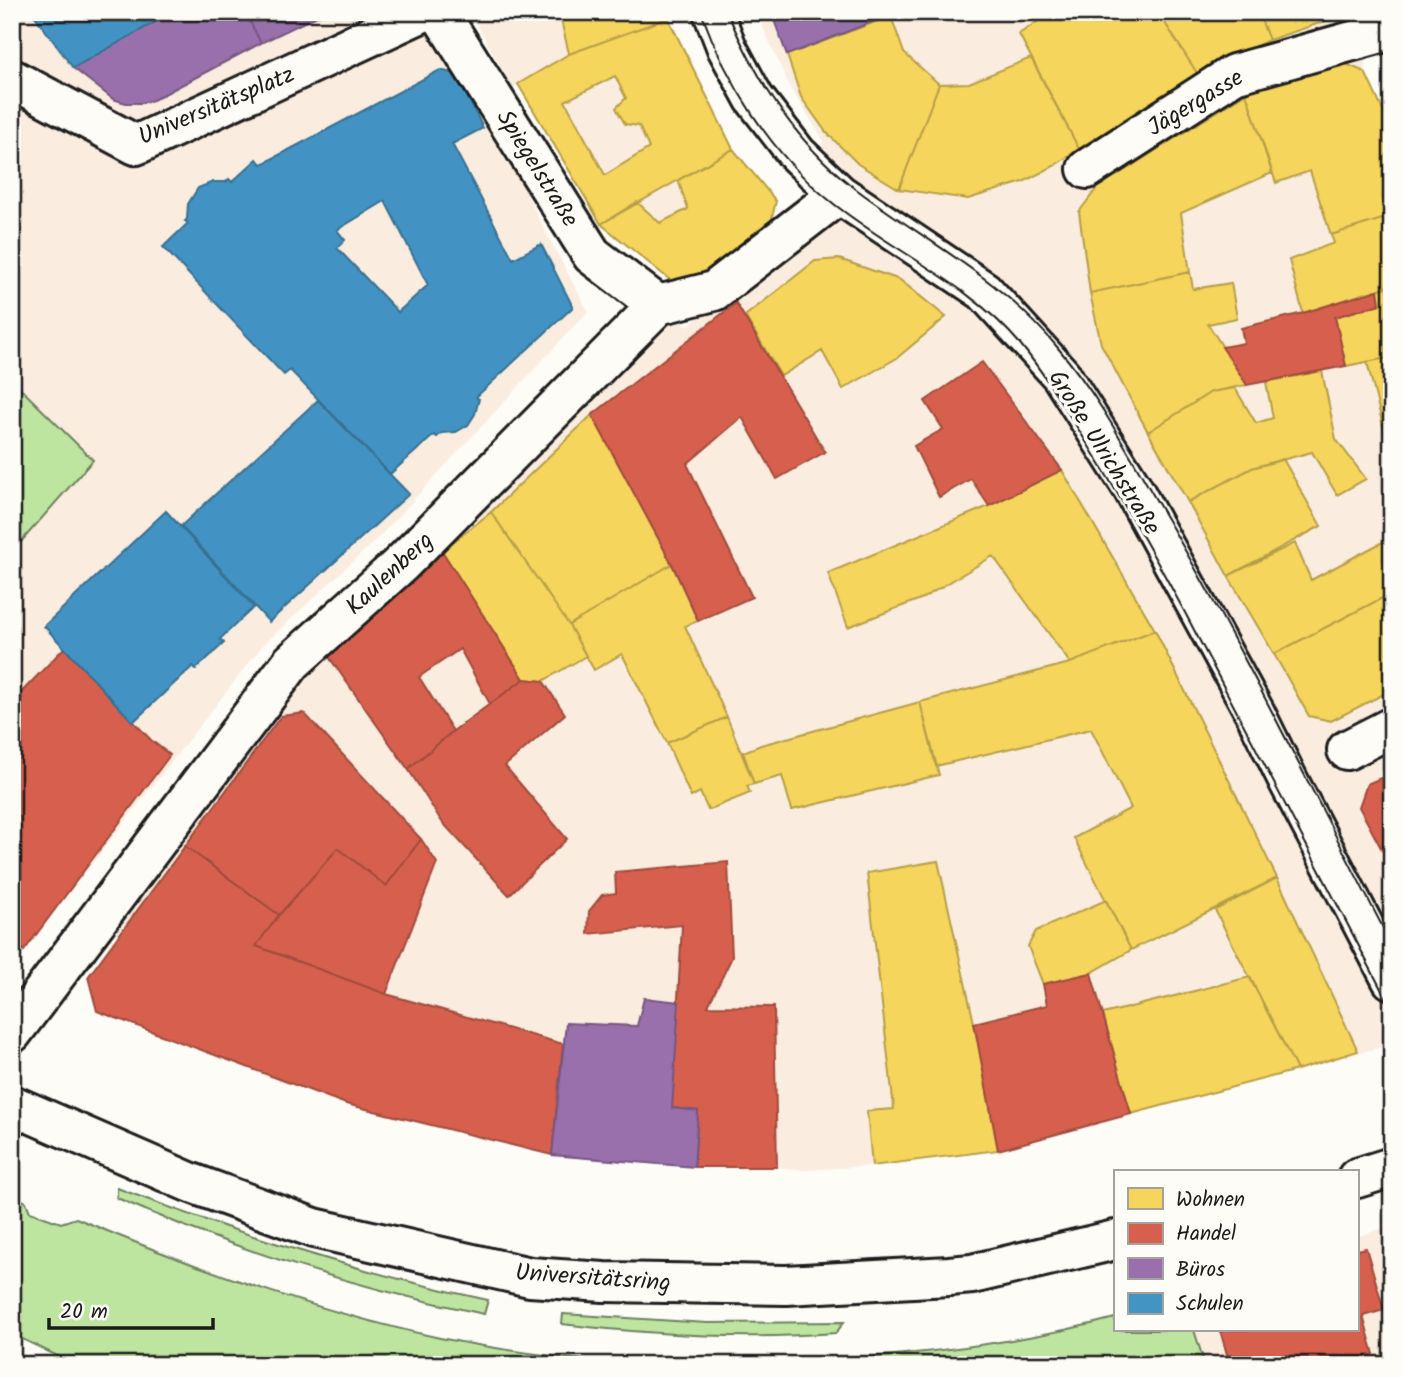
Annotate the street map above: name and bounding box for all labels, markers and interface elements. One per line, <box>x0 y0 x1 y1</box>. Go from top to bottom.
street label: Universitätsplatz <box>132 56 301 157</box>
street label: Jägergasse <box>1140 59 1252 147</box>
street label: Spiegelstraße <box>485 102 588 235</box>
street label: Große Ulrichstraße <box>1037 362 1170 543</box>
street label: Kaulenberg <box>337 523 443 626</box>
legend <box>1114 1170 1358 1332</box>
text: Wohnen <box>1176 1184 1245 1217</box>
text: Handel <box>1176 1218 1236 1251</box>
street label: Universitätsring <box>514 1254 672 1303</box>
text: Büros <box>1176 1254 1225 1287</box>
scale bar <box>49 1286 214 1330</box>
text: Schulen <box>1176 1288 1244 1321</box>
text: 20 m <box>60 1296 108 1329</box>

